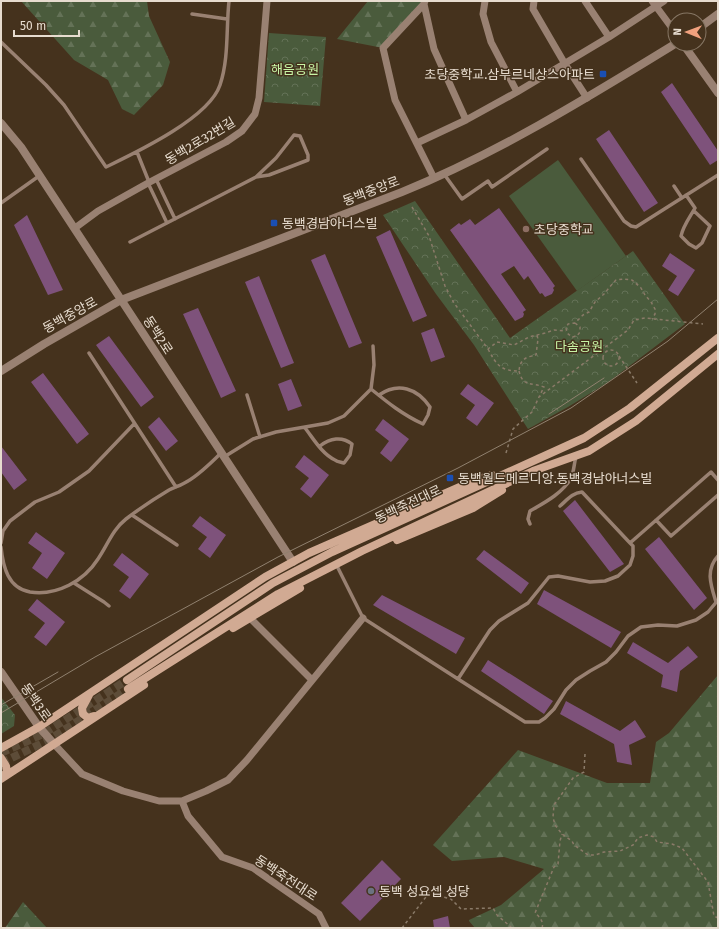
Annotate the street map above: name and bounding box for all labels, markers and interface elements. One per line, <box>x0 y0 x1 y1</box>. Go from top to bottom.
scale bar <box>14 12 79 38</box>
north arrow <box>667 12 707 52</box>
text: 50 m <box>20 19 46 33</box>
text: N <box>671 28 684 36</box>
park label: 해음공원 <box>271 62 319 77</box>
place label: 초당중학교.삼부르네상스아파트 <box>424 67 595 82</box>
marker: 초당중학교.삼부르네상스아파트 <box>598 69 608 79</box>
street label: 동백2로32번길 <box>162 114 238 168</box>
street label: 동백중앙로 <box>340 173 402 209</box>
place label: 동백경남아너스빌 <box>282 216 378 231</box>
marker: 동백경남아너스빌 <box>269 218 279 228</box>
place label: 초당중학교 <box>534 222 594 237</box>
marker: 초당중학교 <box>521 224 531 234</box>
street label: 동백중앙로 <box>40 294 100 336</box>
street label: 동백2로 <box>140 313 176 357</box>
park label: 다솜공원 <box>555 339 603 354</box>
place label: 동백월드메르디앙.동백경남아너스빌 <box>458 471 652 486</box>
marker: 동백월드메르디앙.동백경남아너스빌 <box>445 473 455 483</box>
street label: 동백죽전대로 <box>372 482 444 526</box>
street label: 동백3로 <box>18 680 54 724</box>
street label: 동백죽전대로 <box>252 852 320 904</box>
place label: 동백 성요셉 성당 <box>379 884 470 899</box>
marker: 동백 성요셉 성당 <box>366 886 376 896</box>

